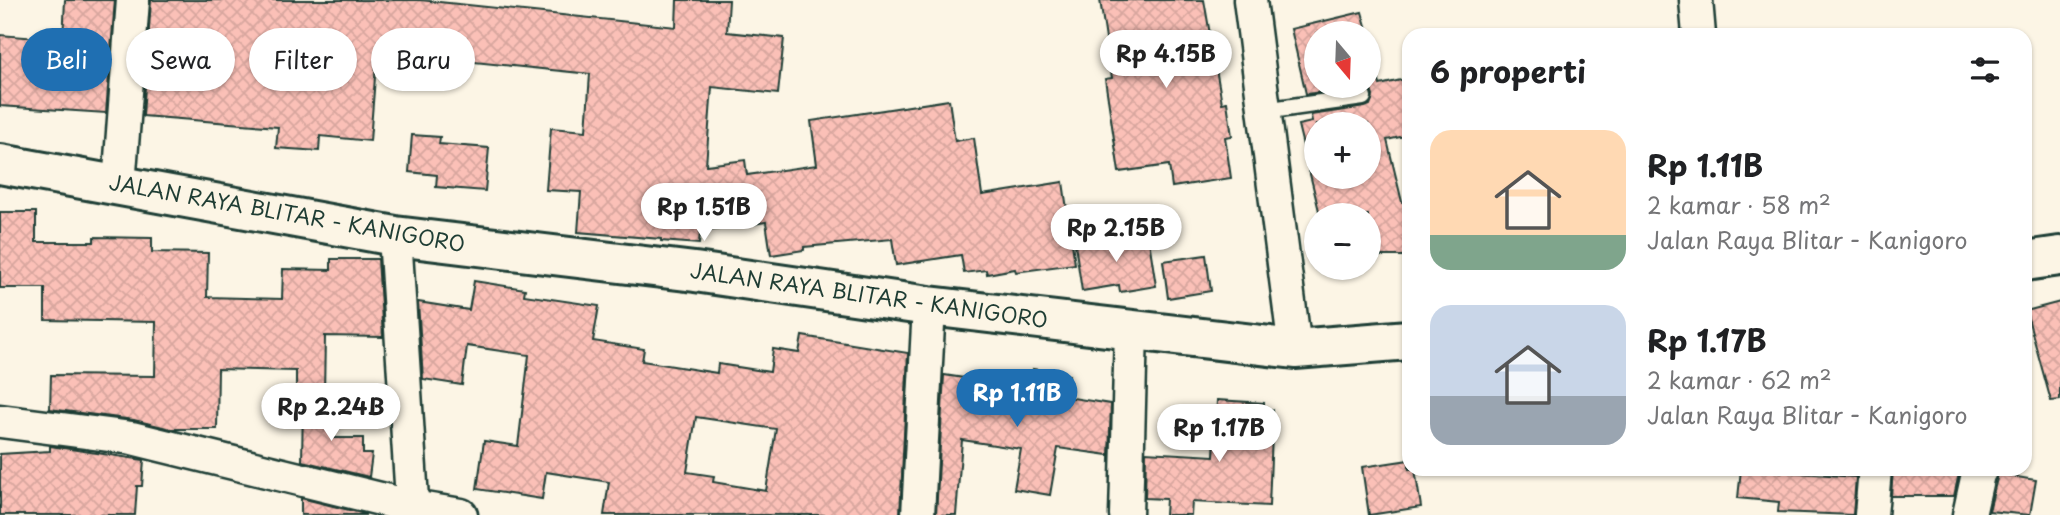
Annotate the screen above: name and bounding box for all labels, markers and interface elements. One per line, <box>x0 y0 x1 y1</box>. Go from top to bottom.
north arrow <box>1304 21 1381 98</box>
map controls <box>1304 21 1381 280</box>
chip: Beli <box>21 28 112 91</box>
chip: Sewa <box>126 28 235 91</box>
chip: Filter <box>249 28 357 91</box>
chip: Baru <box>371 28 475 91</box>
pin: Rp 4.15B <box>1094 31 1238 90</box>
text: Rp 4.15B <box>1116 35 1216 70</box>
text: 6 properti <box>1430 48 1586 93</box>
icon: filters <box>1966 51 2004 89</box>
button: + <box>1304 112 1381 189</box>
text: Rp 1.11B <box>1647 142 1763 187</box>
icon: home <box>1486 158 1570 242</box>
street label: JALAN RAYA BLITAR - KANIGORO <box>107 165 468 259</box>
pin: Rp 1.51B <box>632 184 776 243</box>
text: 2 kamar · 58 m² <box>1647 187 1831 222</box>
text: Rp 1.51B <box>657 188 751 223</box>
button: − <box>1304 203 1381 280</box>
pin: Rp 2.15B <box>1044 204 1188 264</box>
text: Rp 2.15B <box>1067 209 1165 244</box>
text: Jalan Raya Blitar - Kanigoro <box>1647 222 1968 257</box>
street label: JALAN RAYA BLITAR - KANIGORO <box>688 253 1050 335</box>
text: Rp 1.17B <box>1647 317 1767 362</box>
icon: home <box>1486 333 1570 417</box>
text: 2 kamar · 62 m² <box>1647 362 1832 397</box>
pin: Rp 1.11B <box>945 370 1089 429</box>
text: Rp 1.11B <box>972 374 1062 409</box>
pin: Rp 2.24B <box>259 384 403 443</box>
text: Rp 2.24B <box>277 388 385 423</box>
text: Jalan Raya Blitar - Kanigoro <box>1647 397 1968 432</box>
pin: Rp 1.17B <box>1147 405 1291 464</box>
text: Rp 1.17B <box>1173 409 1265 444</box>

